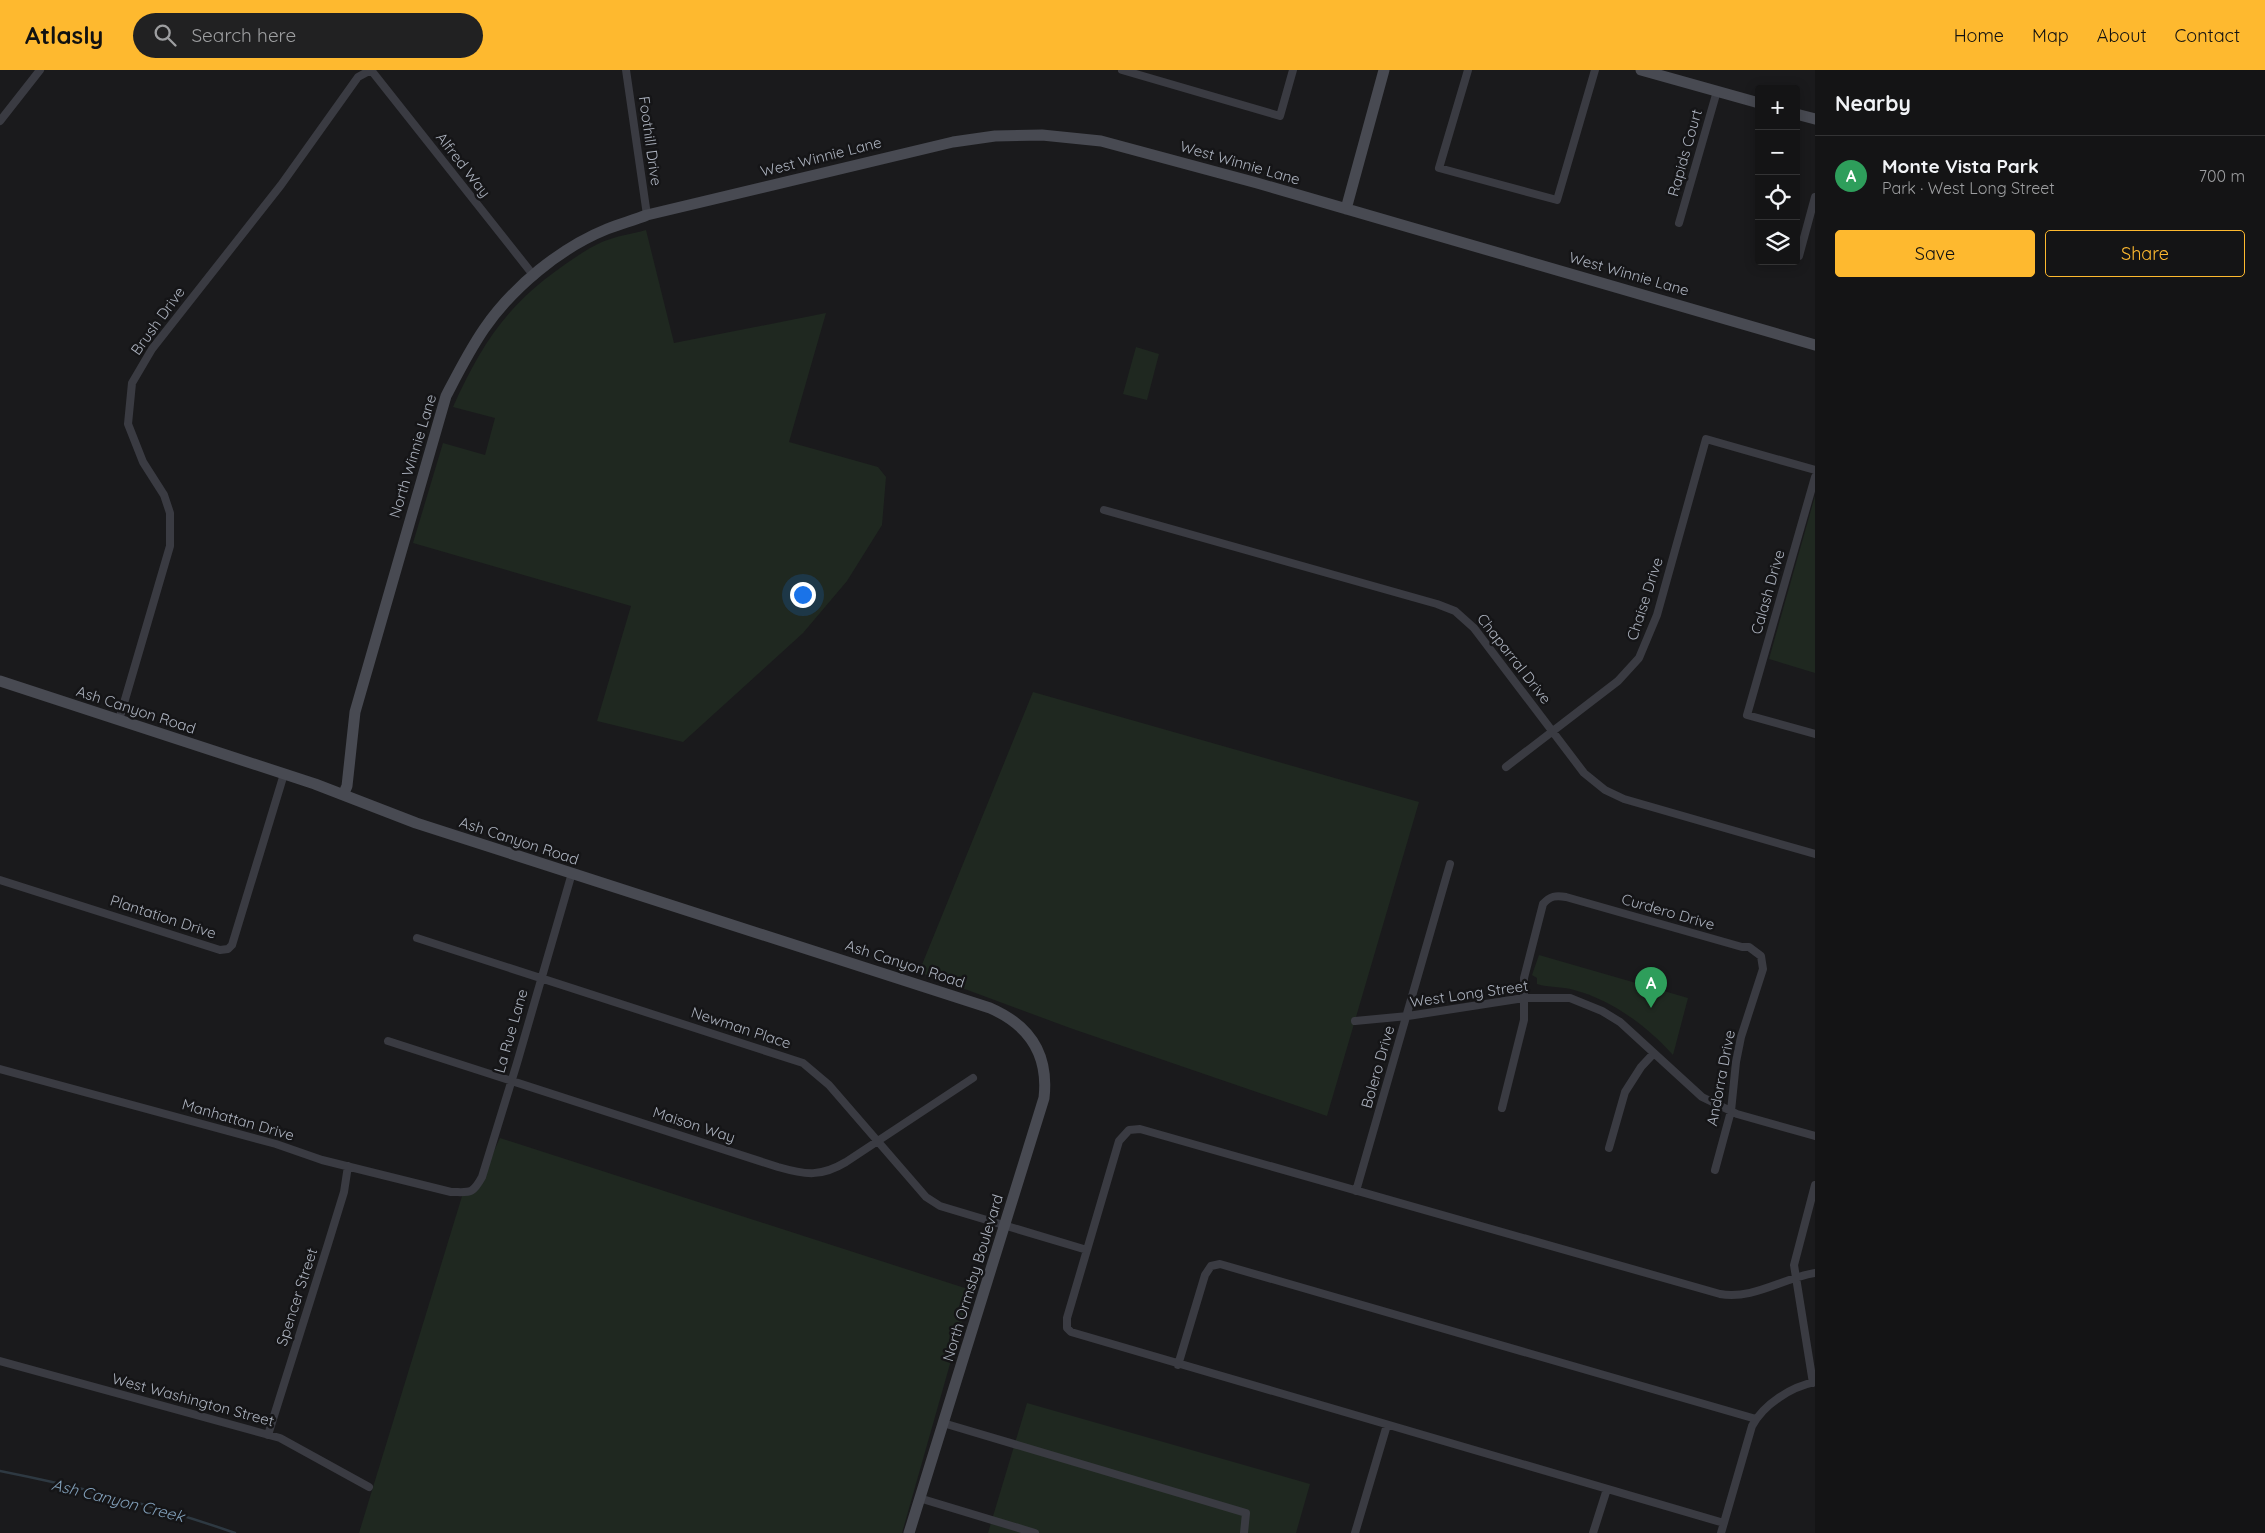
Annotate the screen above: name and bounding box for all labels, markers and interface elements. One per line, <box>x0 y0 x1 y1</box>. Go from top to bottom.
search box <box>133 13 483 58</box>
text: Atlasly <box>25 20 103 50</box>
icon: search <box>151 21 179 49</box>
text: Search here <box>191 23 296 47</box>
text: Home <box>1954 24 2004 47</box>
text: Map <box>2032 24 2069 47</box>
text: About <box>2097 24 2147 47</box>
text: Contact <box>2175 24 2240 47</box>
map controls <box>1755 85 1800 265</box>
button: + <box>1755 85 1800 130</box>
text: Nearby <box>1835 90 1911 116</box>
street label: Foothill Drive <box>635 95 666 187</box>
street label: Rapids Court <box>1663 107 1706 199</box>
street label: Alfred Way <box>432 128 495 201</box>
button: − <box>1755 130 1800 175</box>
street label: West Winnie Lane <box>758 132 883 181</box>
street label: West Winnie Lane <box>1178 136 1302 189</box>
text: Monte Vista Park <box>1882 154 2039 178</box>
text: A <box>1846 166 1856 186</box>
text: 700 m <box>2199 166 2245 186</box>
button: locate <box>1755 175 1800 220</box>
text: Park · West Long Street <box>1882 178 2055 198</box>
button: layers <box>1755 220 1800 265</box>
button: Save <box>1835 230 2035 277</box>
button: Share <box>2045 230 2245 277</box>
street label: West Winnie Lane <box>1567 247 1691 300</box>
street label: Brush Drive <box>126 283 189 359</box>
street label: North Winnie Lane <box>385 392 440 520</box>
street label: Calash Drive <box>1746 547 1789 636</box>
street label: Chaise Drive <box>1622 555 1667 643</box>
your location <box>790 582 816 608</box>
street label: Chaparral Drive <box>1473 610 1556 708</box>
street label: Ash Canyon Road <box>74 681 198 738</box>
street label: Ash Canyon Road <box>457 812 581 869</box>
street label: Curdero Drive <box>1619 889 1717 934</box>
street label: Plantation Drive <box>108 890 219 943</box>
street label: Ash Canyon Road <box>843 935 967 992</box>
pin: A <box>1635 967 1667 1008</box>
street label: West Long Street <box>1409 976 1529 1011</box>
street label: La Rue Lane <box>489 987 532 1075</box>
street label: Newman Place <box>689 1002 794 1053</box>
street label: Bolero Drive <box>1357 1023 1398 1110</box>
street label: Andorra Drive <box>1702 1028 1739 1127</box>
street label: Manhattan Drive <box>180 1094 296 1145</box>
street label: Maison Way <box>651 1102 738 1147</box>
street label: North Ormsby Boulevard <box>938 1192 1007 1364</box>
street label: Spencer Street <box>272 1246 321 1348</box>
street label: West Washington Street <box>110 1369 276 1430</box>
water label: Ash Canyon Creek <box>50 1474 188 1526</box>

